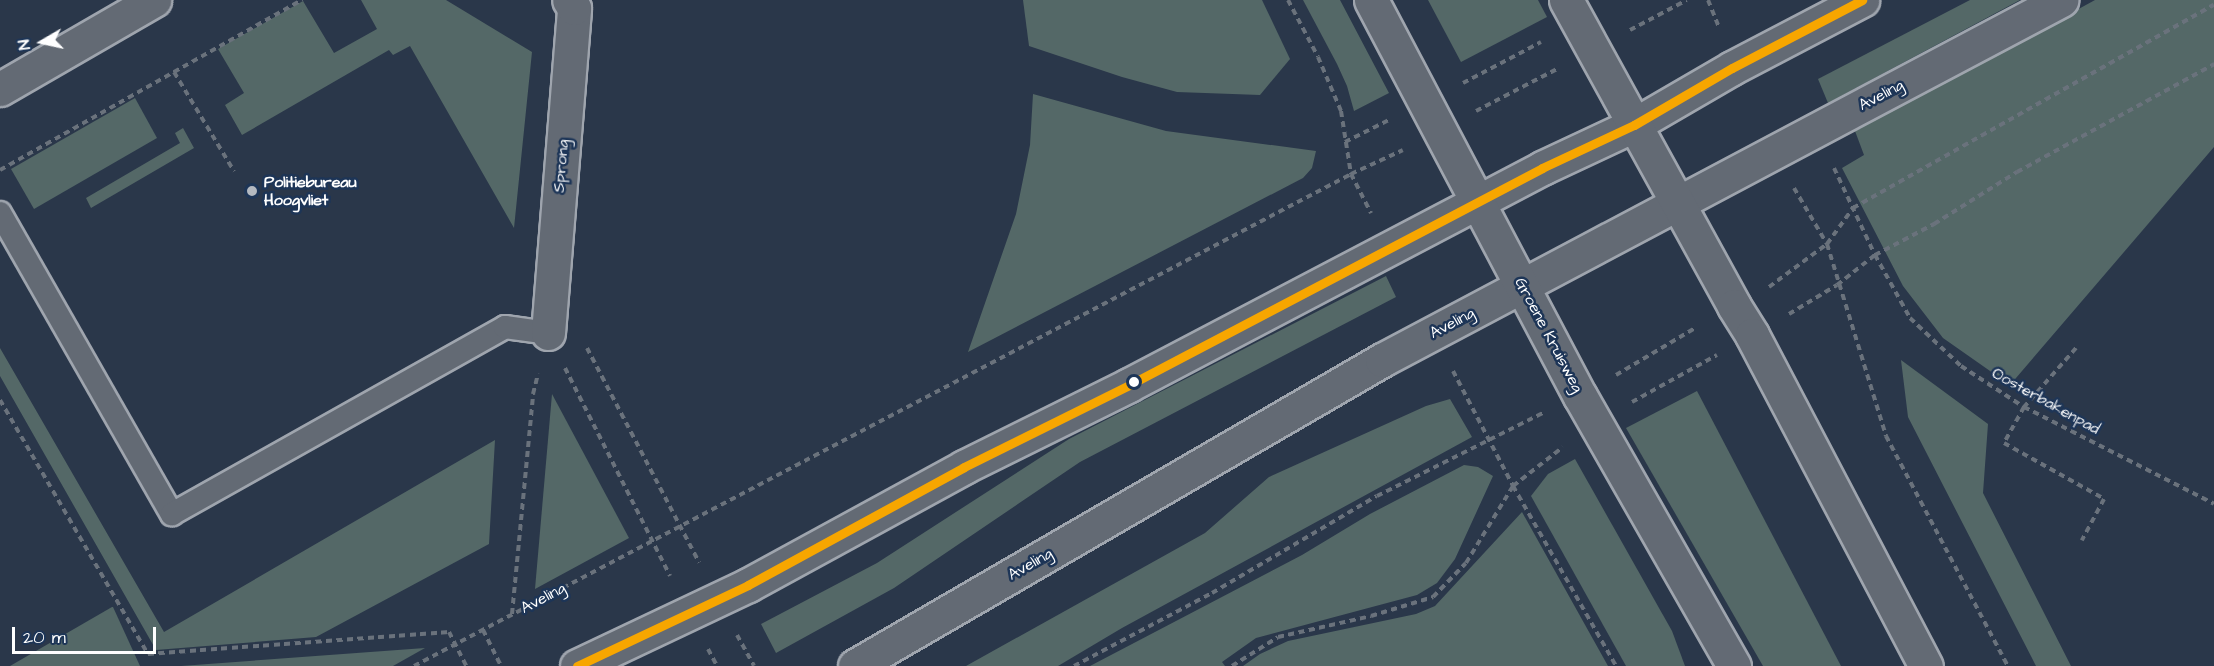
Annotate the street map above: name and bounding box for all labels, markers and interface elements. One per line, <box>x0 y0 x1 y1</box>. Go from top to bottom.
north arrow <box>12 12 72 72</box>
text: N <box>13 38 36 51</box>
street label: Aveling <box>1855 75 1907 115</box>
street label: Sprong <box>549 139 573 193</box>
place label: Politiebureau Hoogvliet <box>264 172 357 210</box>
marker: Politiebureau Hoogvliet <box>245 184 259 198</box>
street label: Groene Kruisweg <box>1511 274 1587 396</box>
street label: Aveling <box>1426 303 1478 343</box>
street label: Oosterbakenpad <box>1989 363 2103 439</box>
unlabelled marker <box>1128 376 1140 388</box>
street label: Aveling <box>1004 544 1056 584</box>
street label: Aveling <box>517 578 569 618</box>
scale bar <box>15 615 159 653</box>
text: 20 m <box>23 625 66 650</box>

